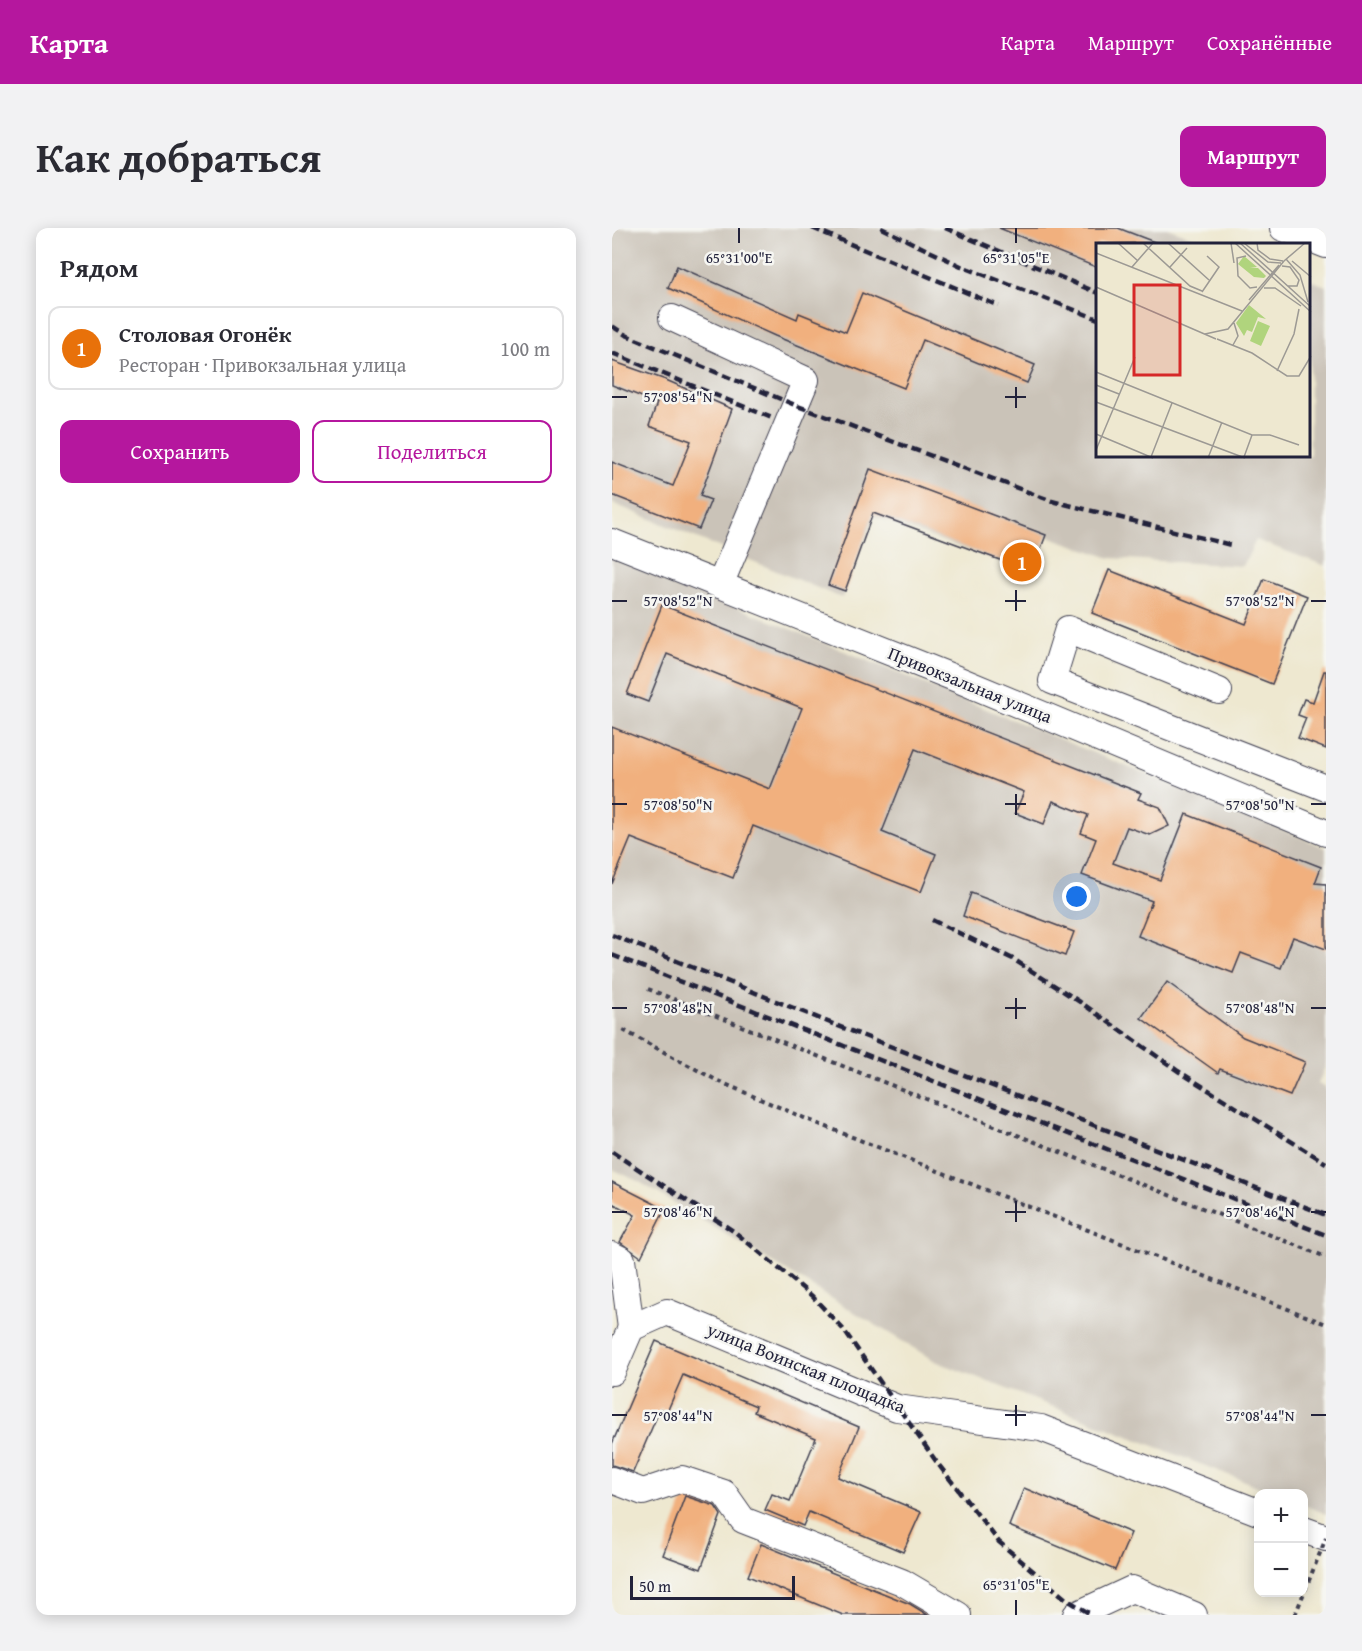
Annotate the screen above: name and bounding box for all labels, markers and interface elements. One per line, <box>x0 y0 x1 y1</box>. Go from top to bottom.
text: Карта <box>30 22 108 63</box>
text: Карта <box>1001 27 1055 58</box>
text: Маршрут <box>1088 27 1174 58</box>
text: Сохранённые <box>1207 27 1332 58</box>
text: Как добраться <box>36 126 321 187</box>
button: Маршрут <box>1180 126 1326 187</box>
inset map <box>1096 243 1311 458</box>
text: 65°31'00"E <box>706 247 773 268</box>
text: 65°31'05"E <box>983 247 1050 268</box>
text: Рядом <box>60 248 138 287</box>
text: Столовая Огонёк <box>119 318 291 350</box>
text: 1 <box>76 334 87 363</box>
text: 100 m <box>500 334 550 363</box>
text: Ресторан · Привокзальная улица <box>119 350 406 379</box>
text: 57°08'54"N <box>644 386 713 407</box>
button: Сохранить <box>60 420 300 483</box>
button: Поделиться <box>312 420 552 483</box>
pin: 1 <box>1002 540 1042 584</box>
text: 57°08'52"N <box>644 590 713 611</box>
text: 57°08'52"N <box>1226 590 1295 611</box>
street label: Привокзальная улица <box>884 639 1057 730</box>
text: 57°08'50"N <box>644 794 713 815</box>
text: 57°08'50"N <box>1226 794 1295 815</box>
your location <box>1062 882 1091 911</box>
text: 57°08'48"N <box>644 997 713 1018</box>
text: 57°08'48"N <box>1226 997 1295 1018</box>
text: 57°08'46"N <box>644 1201 713 1222</box>
text: 57°08'46"N <box>1226 1201 1295 1222</box>
street label: улица Воинская площадка <box>702 1315 910 1420</box>
text: 57°08'44"N <box>644 1405 713 1426</box>
text: 57°08'44"N <box>1226 1405 1295 1426</box>
map controls <box>1254 1489 1308 1597</box>
button: + <box>1254 1489 1308 1543</box>
button: − <box>1254 1543 1308 1597</box>
scale bar <box>630 1573 795 1600</box>
text: 50 m <box>639 1574 671 1598</box>
text: 65°31'05"E <box>983 1574 1050 1595</box>

